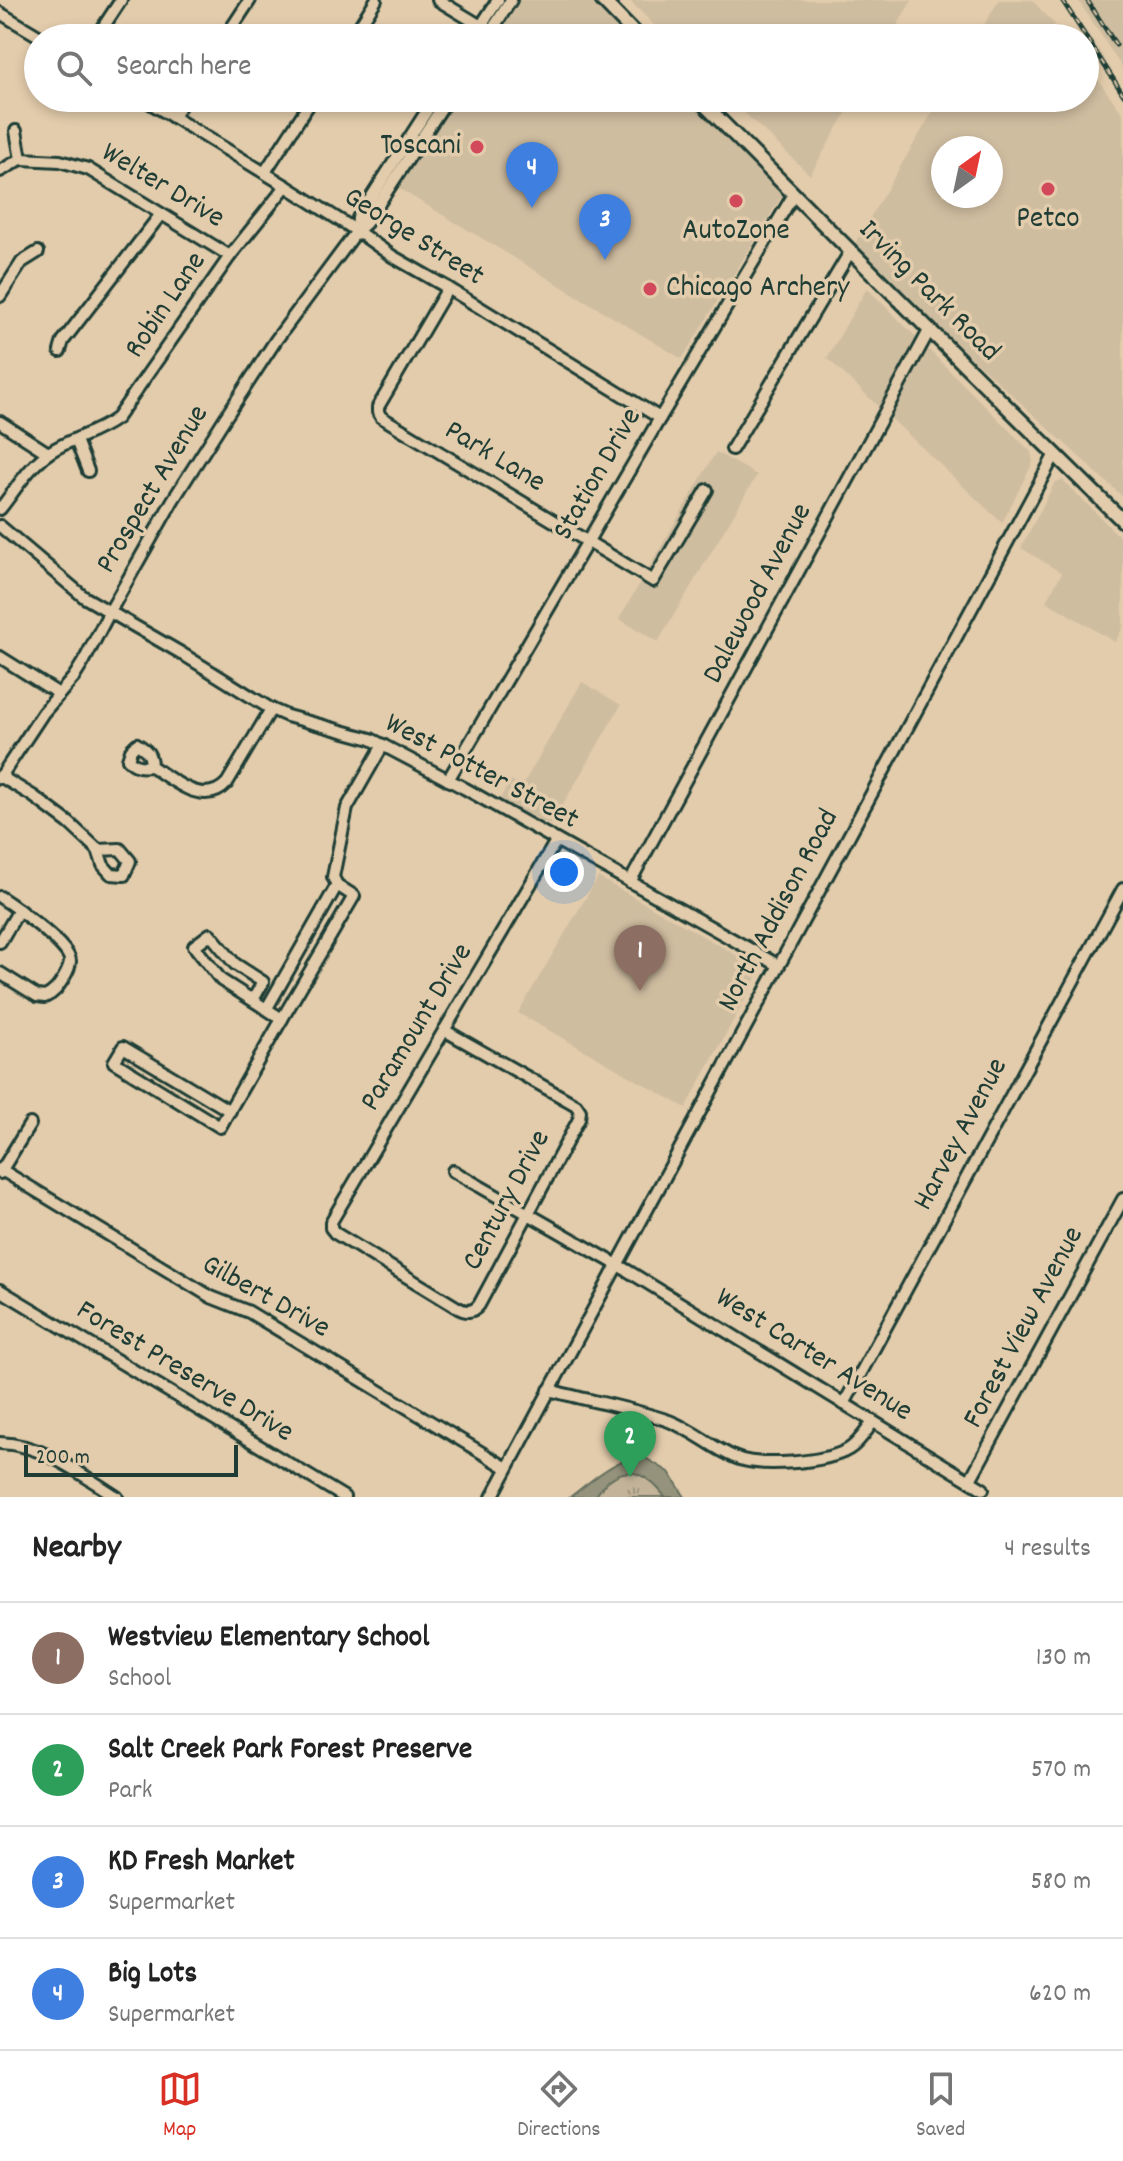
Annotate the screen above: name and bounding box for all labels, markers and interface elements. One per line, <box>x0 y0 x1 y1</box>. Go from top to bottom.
search box <box>24 24 1099 112</box>
icon: search <box>52 46 96 90</box>
text: Search here <box>116 47 252 90</box>
place label: Toscani <box>380 126 461 169</box>
street label: Welter Drive <box>92 133 232 241</box>
north arrow <box>931 136 1003 208</box>
marker: Toscani <box>468 138 486 156</box>
pin: 4 <box>506 142 558 208</box>
street label: George Street <box>334 178 492 298</box>
marker: Petco <box>1039 180 1057 198</box>
marker: AutoZone <box>727 192 745 210</box>
pin: 3 <box>579 194 631 260</box>
place label: Petco <box>1016 199 1080 242</box>
place label: AutoZone <box>682 211 790 254</box>
street label: Irving Park Road <box>847 211 1009 373</box>
street label: Robin Lane <box>115 244 219 368</box>
place label: Chicago Archery <box>666 268 850 311</box>
marker: Chicago Archery <box>641 280 659 298</box>
street label: Prospect Avenue <box>87 398 221 582</box>
street label: Station Drive <box>544 401 654 549</box>
street label: Park Lane <box>435 411 553 505</box>
street label: Dalewood Avenue <box>693 496 825 692</box>
street label: West Potter Street <box>376 704 586 842</box>
street label: North Addison Road <box>708 802 852 1020</box>
your location <box>544 852 584 892</box>
pin: 1 <box>614 925 666 991</box>
street label: Paramount Drive <box>351 936 485 1120</box>
street label: Harvey Avenue <box>904 1051 1020 1219</box>
street label: Century Drive <box>453 1123 563 1279</box>
street label: Forest View Avenue <box>954 1219 1096 1437</box>
street label: Gilbert Drive <box>193 1245 337 1351</box>
street label: West Carter Avenue <box>706 1278 920 1434</box>
street label: Forest Preserve Drive <box>67 1291 301 1455</box>
pin: 2 <box>604 1411 656 1477</box>
scale bar <box>24 1441 238 1477</box>
text: 200 m <box>36 1443 90 1474</box>
text: Nearby <box>32 1525 121 1574</box>
text: 4 results <box>1004 1531 1091 1568</box>
text: Westview Elementary School <box>108 1618 429 1661</box>
text: 1 <box>55 1640 61 1677</box>
text: 130 m <box>1036 1640 1091 1677</box>
text: School <box>108 1661 171 1698</box>
text: Salt Creek Park Forest Preserve <box>108 1730 472 1773</box>
text: 2 <box>52 1752 64 1789</box>
text: 570 m <box>1031 1752 1091 1789</box>
text: Park <box>108 1773 152 1810</box>
text: KD Fresh Market <box>108 1842 295 1885</box>
text: 3 <box>52 1864 64 1901</box>
text: 580 m <box>1031 1864 1091 1901</box>
text: Supermarket <box>108 1885 235 1922</box>
text: Big Lots <box>108 1954 197 1997</box>
text: 4 <box>53 1976 63 2013</box>
text: 620 m <box>1029 1976 1091 2013</box>
text: Supermarket <box>108 1997 235 2034</box>
tab: Map <box>158 2067 202 2146</box>
tab: Directions <box>517 2067 601 2146</box>
tab: Saved <box>916 2067 965 2146</box>

